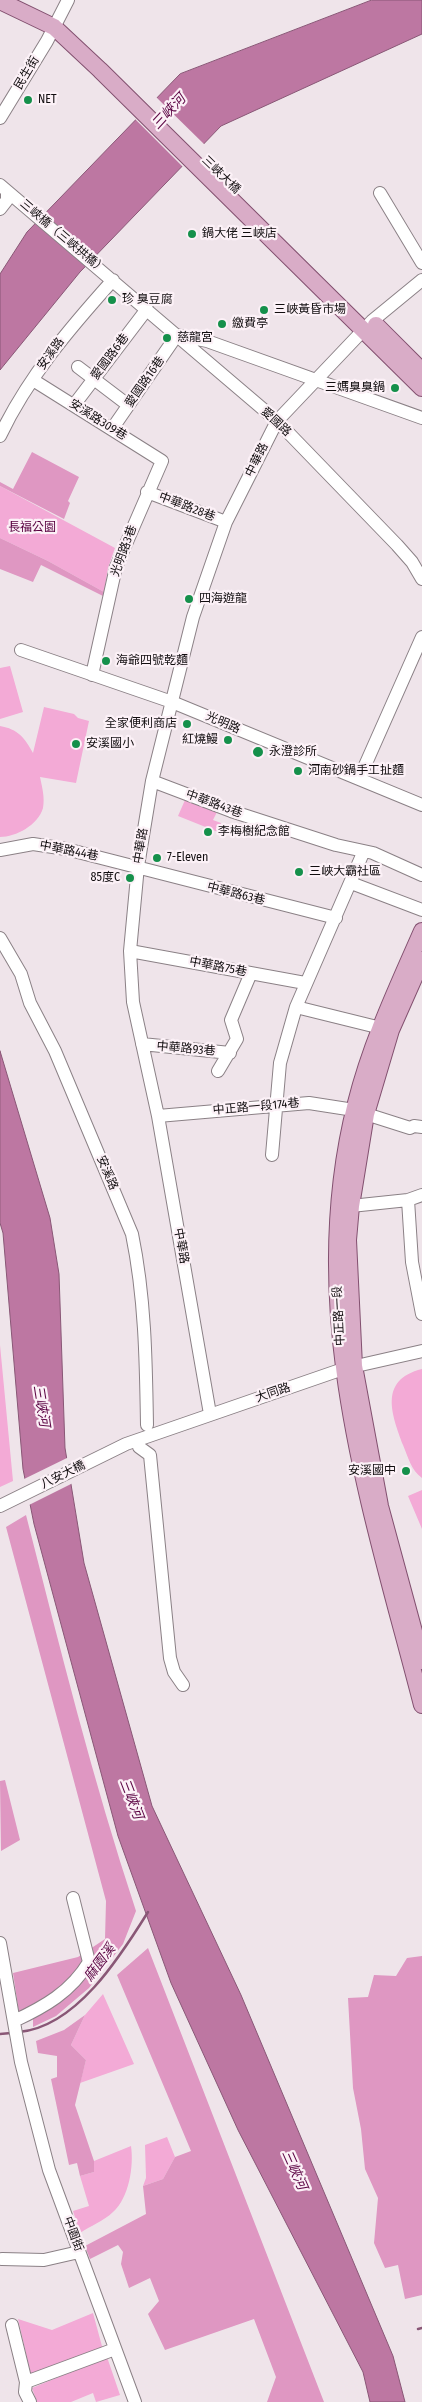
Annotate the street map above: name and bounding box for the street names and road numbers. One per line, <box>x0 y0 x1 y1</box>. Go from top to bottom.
street label: 民生街 <box>12 54 42 92</box>
street label: 三峽大橋 <box>199 153 243 197</box>
street label: 三峽橋（三峽拱橋） <box>17 197 109 277</box>
street label: 愛國路6巷 <box>88 331 132 383</box>
street label: 安溪路 <box>35 335 67 373</box>
street label: 愛國路16巷 <box>122 354 168 410</box>
street label: 安溪路309巷 <box>66 397 130 443</box>
street label: 愛國路 <box>258 404 294 440</box>
street label: 中華路 <box>243 441 271 479</box>
street label: 中華路28巷 <box>157 490 217 524</box>
street label: 光明路3巷 <box>108 523 140 579</box>
street label: 光明路 <box>204 709 242 737</box>
street label: 中華路43巷 <box>184 787 244 821</box>
street label: 中華路 <box>131 827 151 865</box>
street label: 中華路44巷 <box>38 838 100 864</box>
street label: 中華路63巷 <box>206 880 266 908</box>
street label: 中華路75巷 <box>188 954 248 980</box>
street label: 中華路93巷 <box>156 1039 216 1059</box>
street label: 中正路一段174巷 <box>212 1096 300 1118</box>
street label: 安溪路 <box>93 1154 121 1192</box>
street label: 中華路 <box>171 1227 191 1265</box>
street label: 中正路一段 <box>330 1286 348 1346</box>
street label: 大同路 <box>254 1380 292 1406</box>
street label: 八安大橋 <box>38 1458 88 1492</box>
street label: 中園街 <box>60 2215 86 2253</box>

